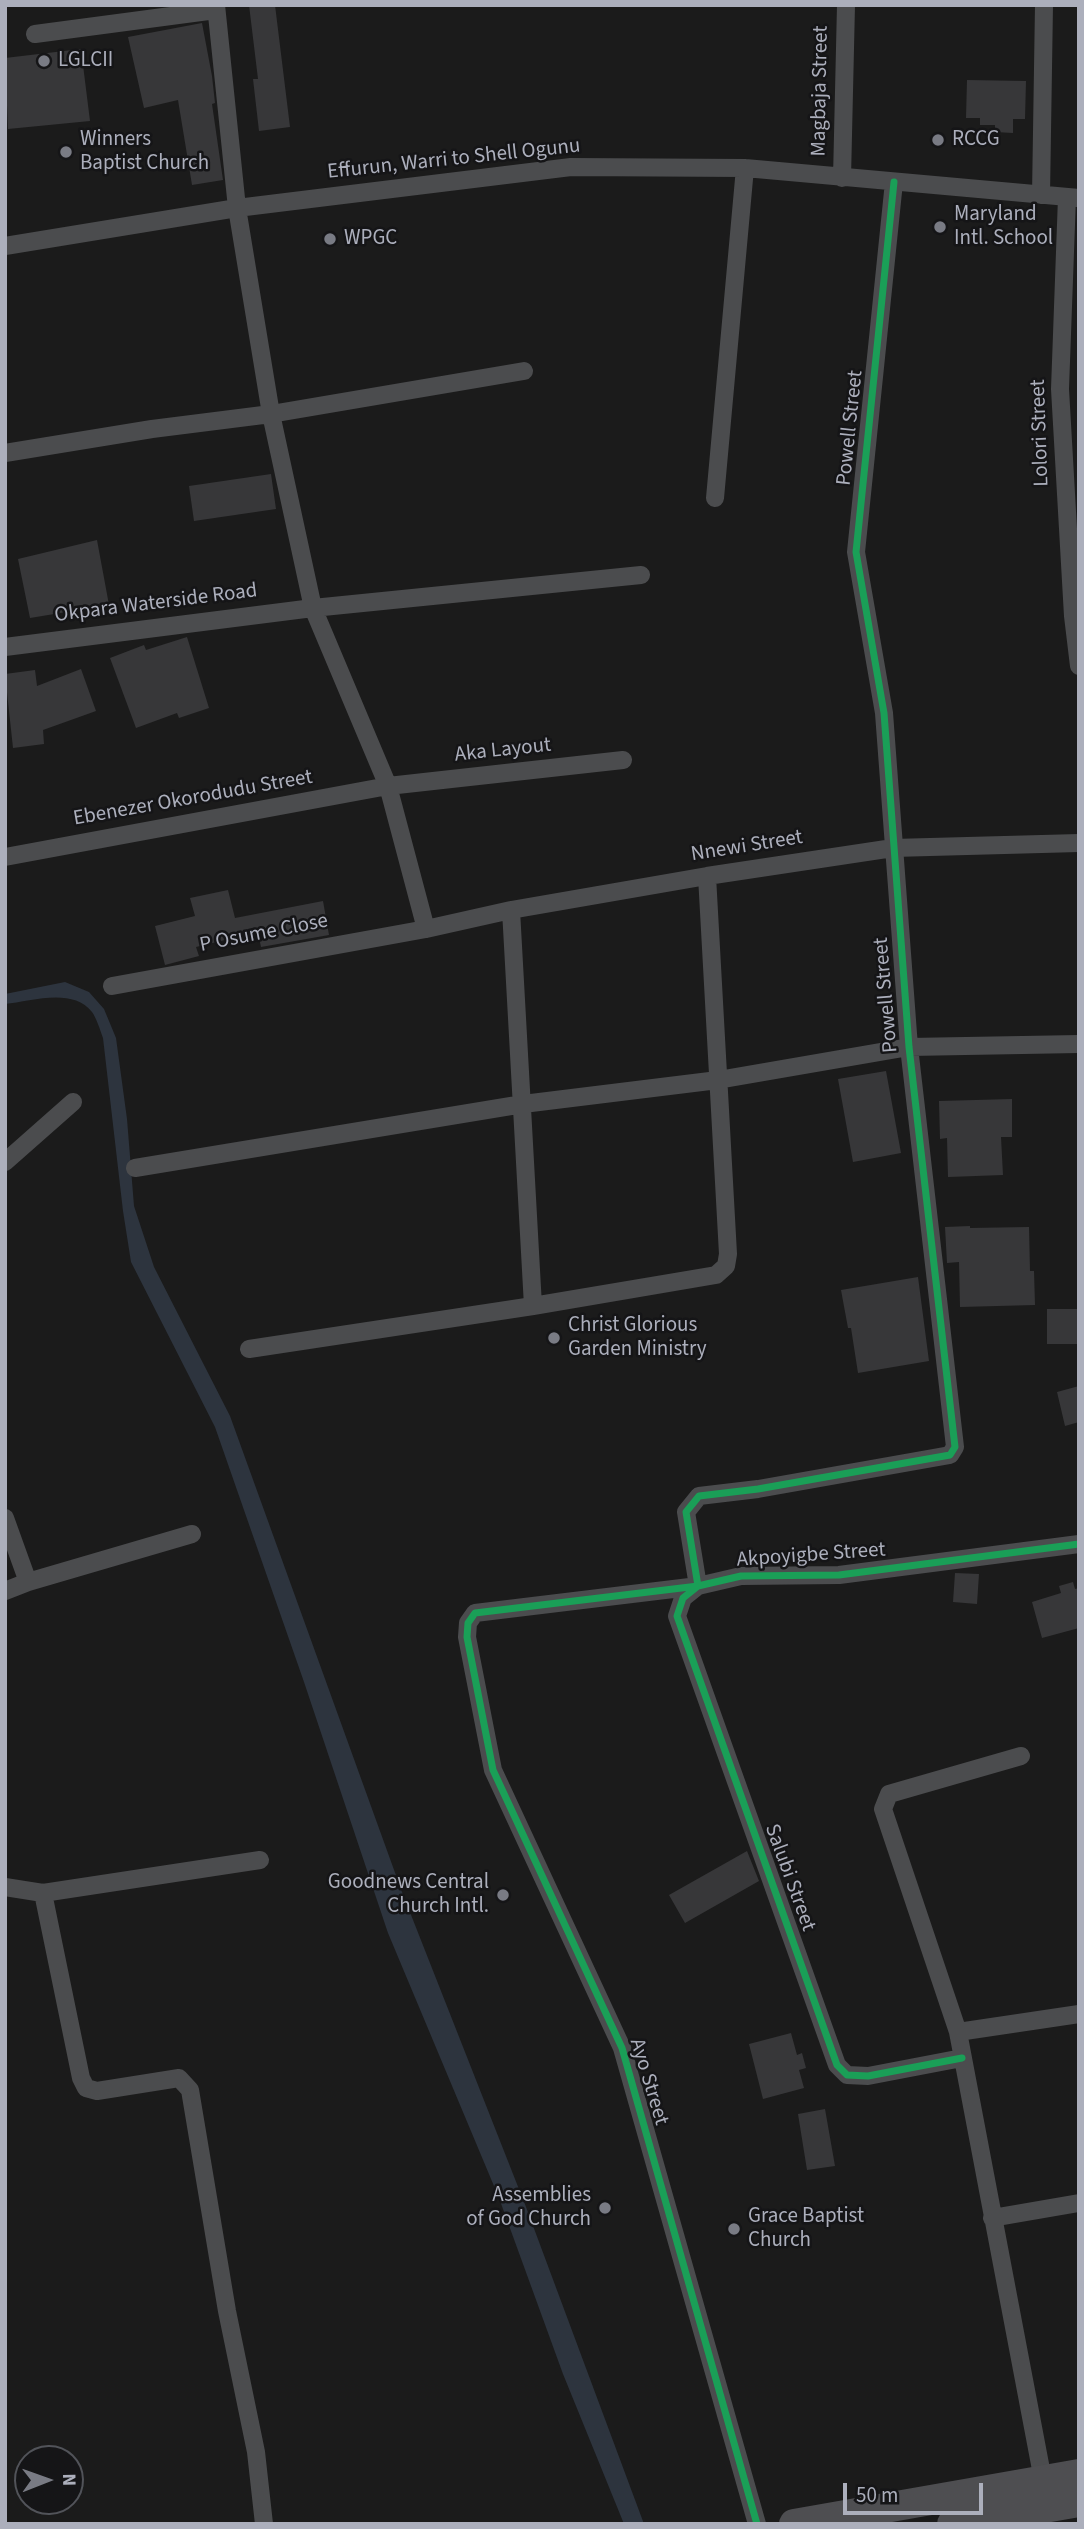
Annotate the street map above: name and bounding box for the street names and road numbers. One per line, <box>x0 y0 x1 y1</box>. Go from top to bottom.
street label: Magbaja Street <box>807 25 835 157</box>
street label: Effurun, Warri to Shell Ogunu <box>326 134 582 186</box>
street label: Powell Street <box>832 369 870 487</box>
street label: Lolori Street <box>1027 379 1055 487</box>
street label: Okpara Waterside Road <box>53 579 259 629</box>
street label: Aka Layout <box>454 733 552 769</box>
street label: Ebenezer Okorodudu Street <box>71 766 315 832</box>
street label: Nnewi Street <box>689 826 805 868</box>
street label: P Osume Close <box>198 909 330 959</box>
street label: Powell Street <box>869 936 905 1054</box>
street label: Akpoyigbe Street <box>736 1538 886 1574</box>
street label: Salubi Street <box>758 1821 820 1935</box>
street label: Ayo Street <box>623 2036 673 2128</box>

